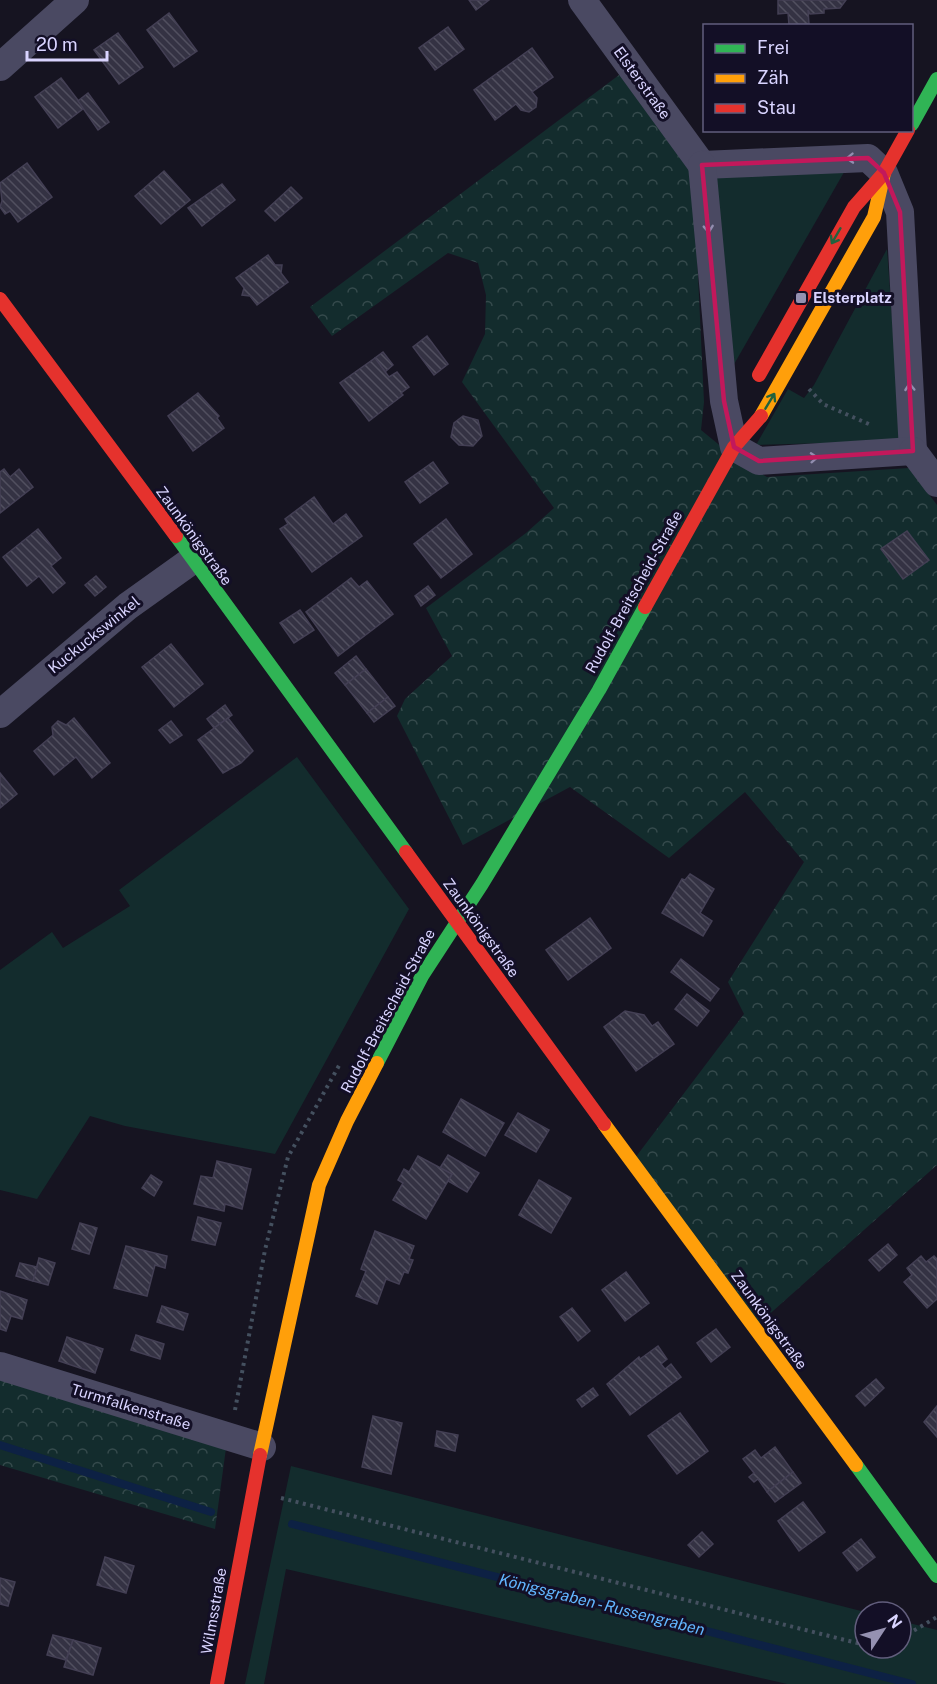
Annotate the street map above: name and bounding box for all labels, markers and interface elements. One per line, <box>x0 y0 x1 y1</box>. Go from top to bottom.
scale bar <box>27 24 106 62</box>
legend <box>703 24 913 132</box>
text: 20 m <box>36 34 78 55</box>
text: Frei <box>757 37 789 58</box>
street label: Elsterstraße <box>610 43 674 122</box>
text: Zäh <box>757 67 789 88</box>
text: Stau <box>757 97 796 118</box>
one-way arrow <box>846 153 866 164</box>
one-way arrow <box>703 213 714 233</box>
one-way arrow <box>830 227 842 244</box>
place label: Elsterplatz <box>813 289 892 306</box>
marker: Elsterplatz <box>794 291 808 305</box>
one-way arrow <box>904 383 915 403</box>
one-way arrow <box>764 393 776 410</box>
one-way arrow <box>799 452 819 463</box>
street label: Zaunkönigstraße <box>153 483 236 588</box>
street label: Rudolf-Breitscheid-Straße <box>582 508 685 676</box>
street label: Kuckuckswinkel <box>45 593 143 677</box>
street label: Zaunkönigstraße <box>440 875 523 980</box>
street label: Rudolf-Breitscheid-Straße <box>337 926 438 1096</box>
street label: Zaunkönigstraße <box>728 1267 811 1372</box>
street label: Turmfalkenstraße <box>69 1380 193 1433</box>
street label: Wilmsstraße <box>198 1566 229 1655</box>
water label: Königsgraben - Russengraben <box>497 1570 707 1639</box>
north arrow <box>853 1600 913 1660</box>
text: N <box>883 1611 906 1632</box>

